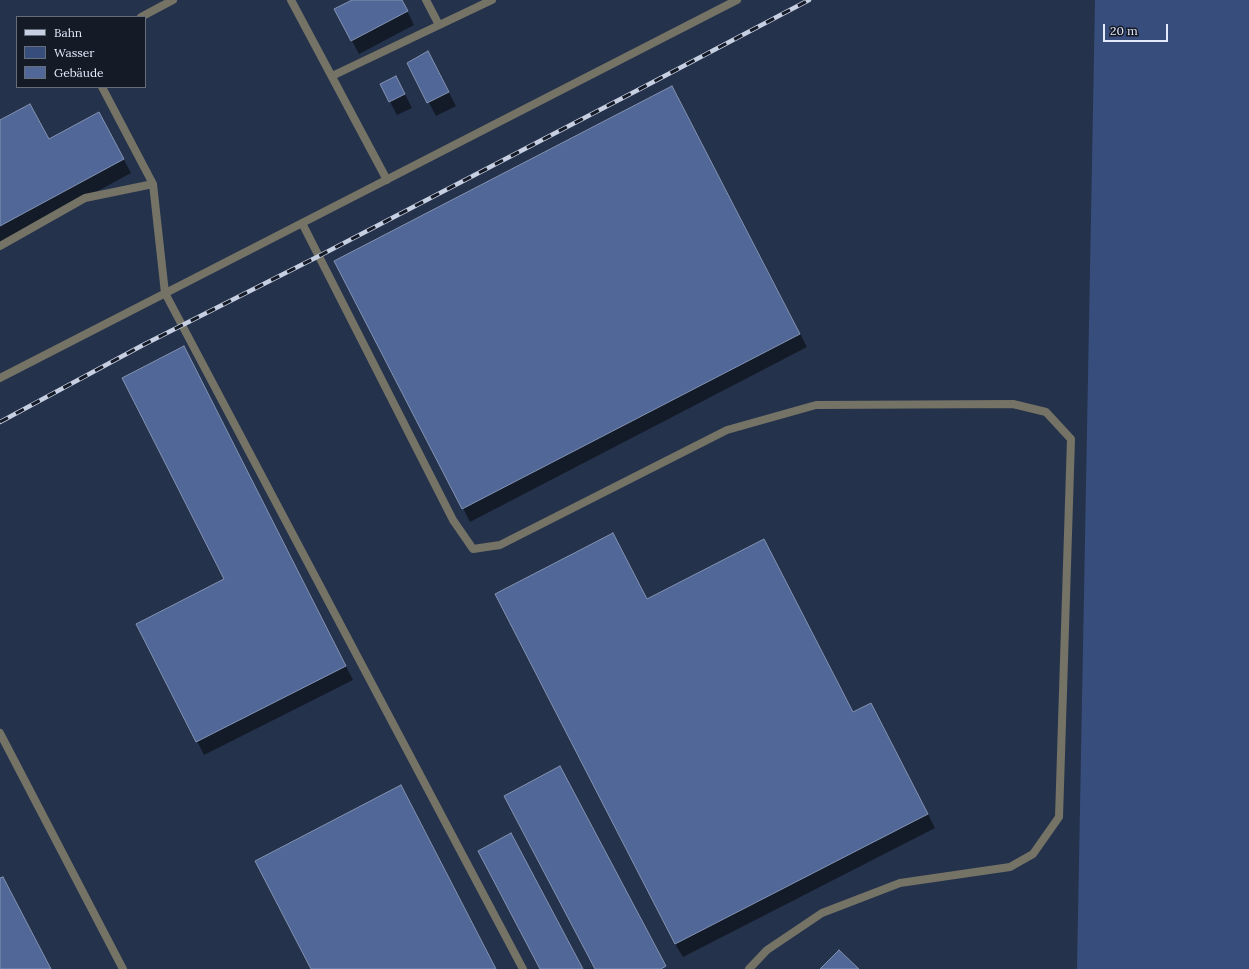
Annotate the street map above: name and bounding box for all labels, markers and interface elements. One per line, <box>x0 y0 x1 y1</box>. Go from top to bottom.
legend <box>16 16 146 88</box>
scale bar <box>1105 16 1170 42</box>
text: 20 m <box>1110 23 1138 38</box>
text: Bahn <box>54 25 82 40</box>
text: Wasser <box>54 45 94 60</box>
text: Gebäude <box>54 65 104 80</box>

